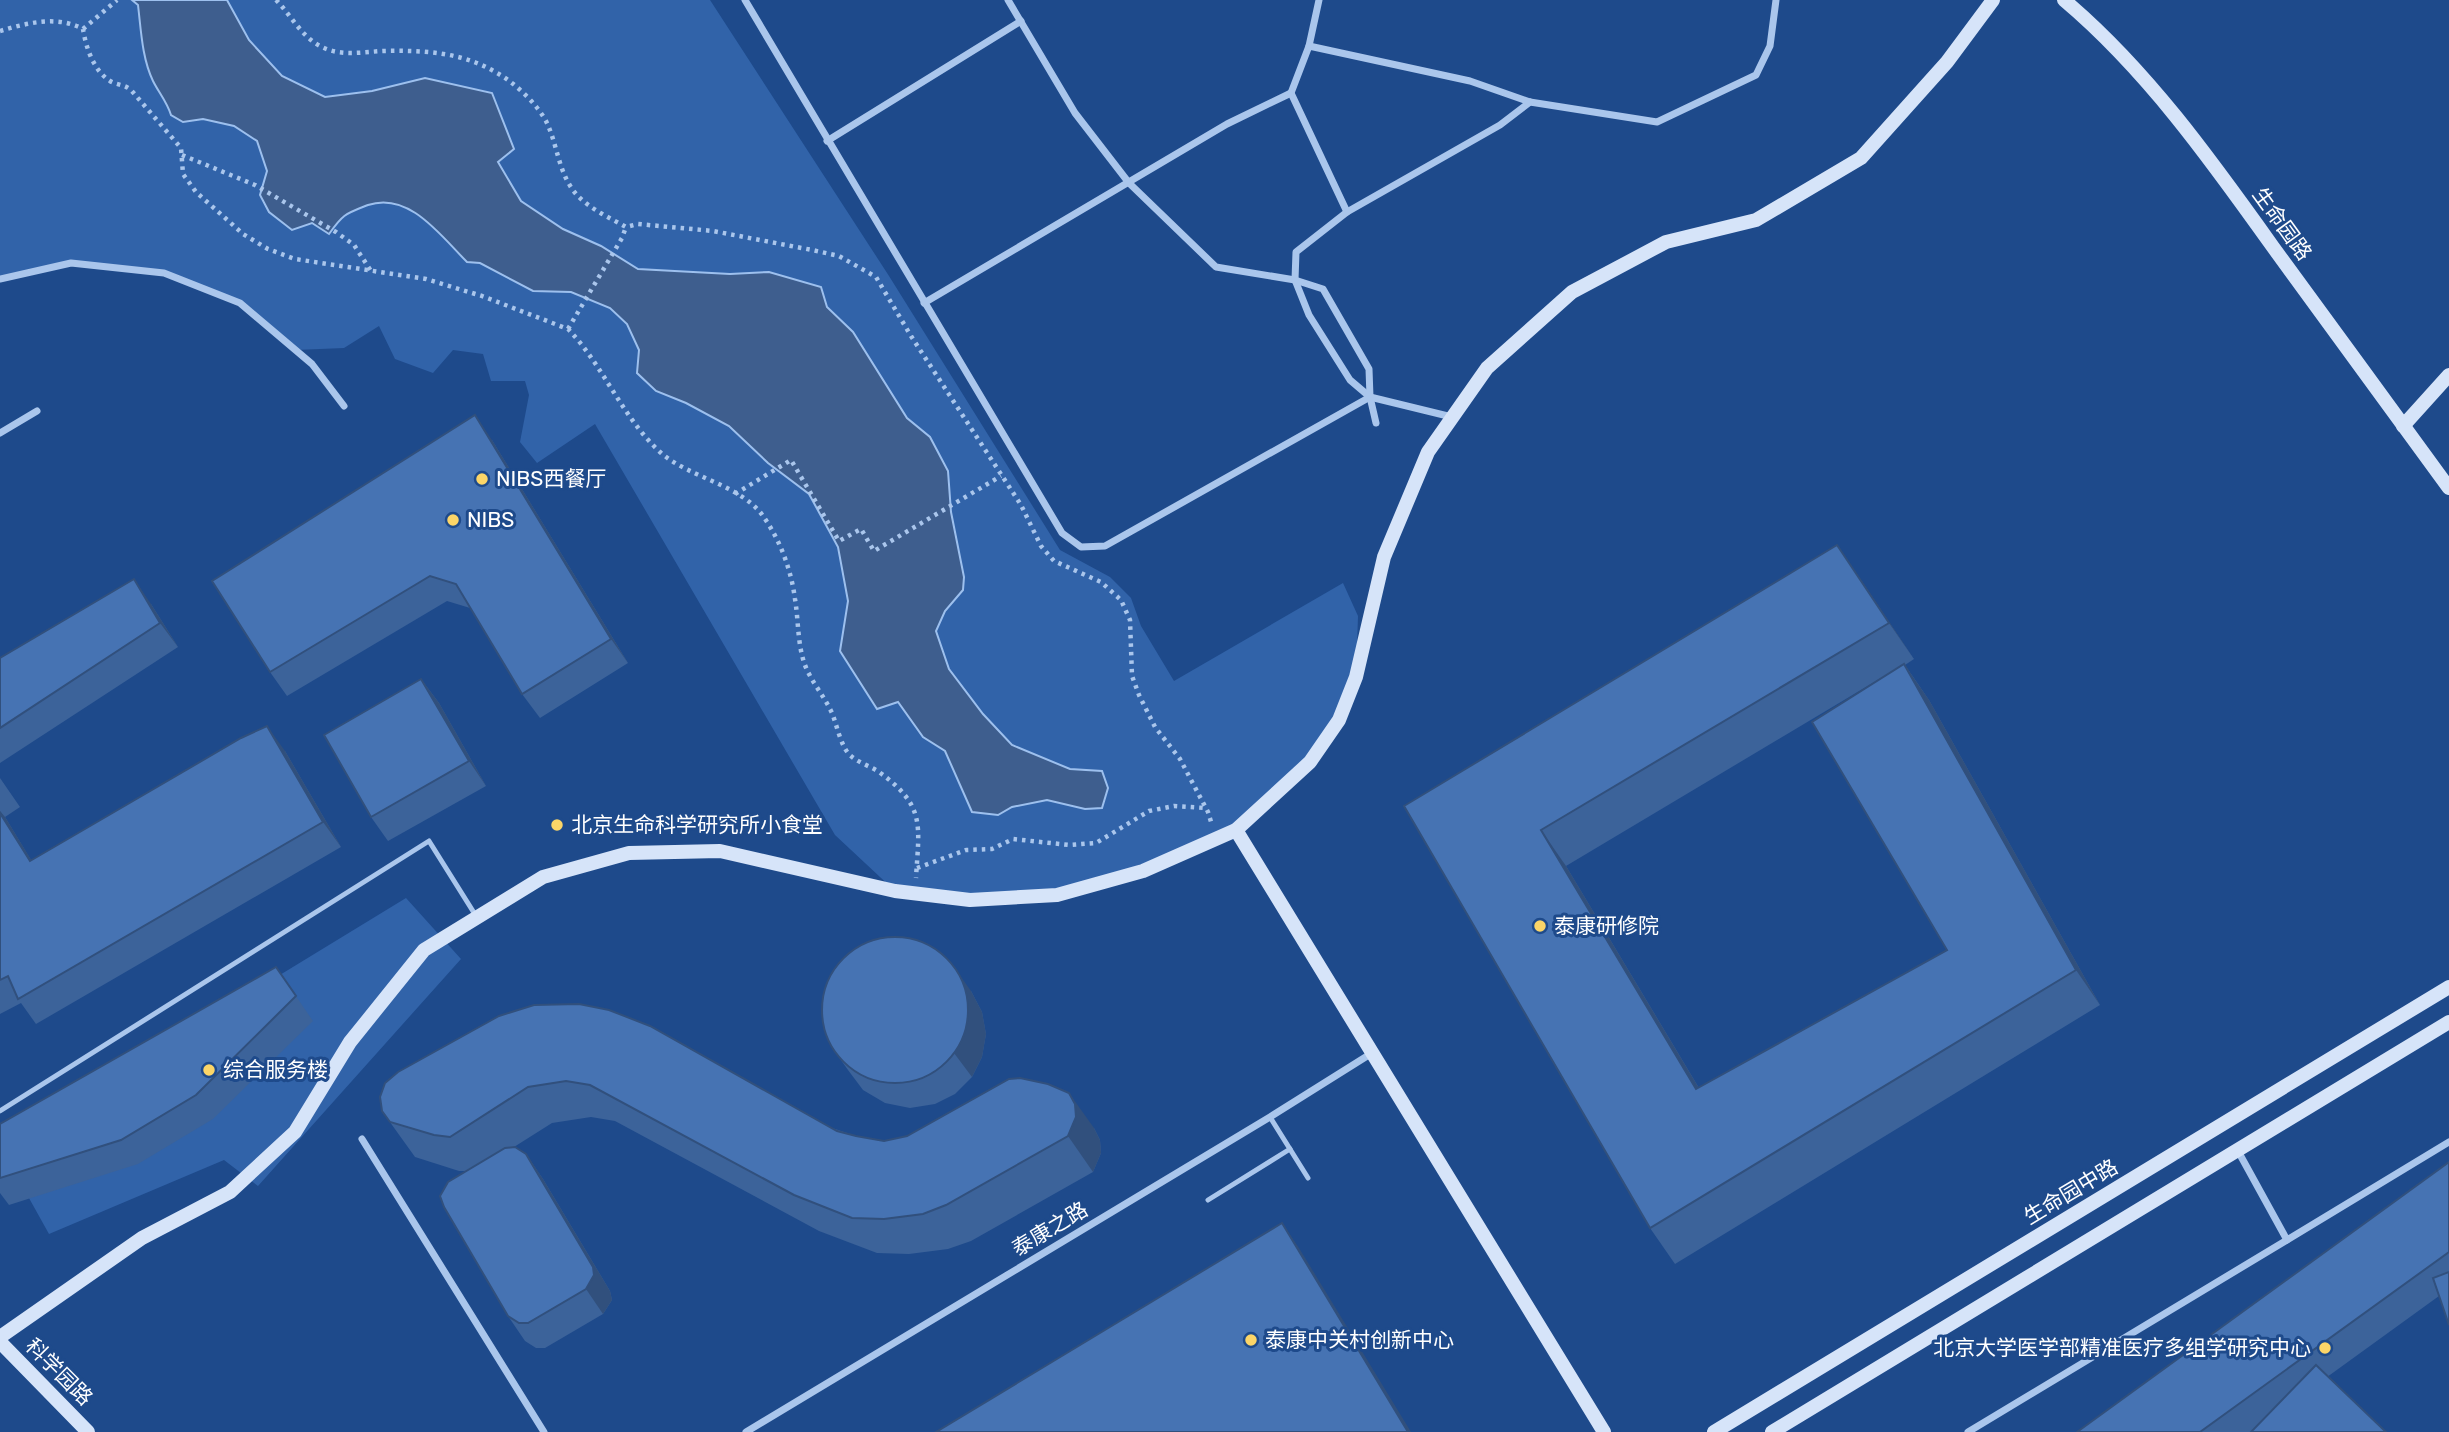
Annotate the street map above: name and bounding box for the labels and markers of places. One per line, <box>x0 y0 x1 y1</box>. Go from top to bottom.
place label: NIBS西餐厅 <box>496 466 606 491</box>
marker: NIBS西餐厅 <box>474 471 490 487</box>
place label: NIBS <box>467 507 514 532</box>
marker: NIBS <box>445 512 461 528</box>
place label: 北京生命科学研究所小食堂 <box>571 812 823 837</box>
marker: 北京生命科学研究所小食堂 <box>549 817 565 833</box>
place label: 泰康研修院 <box>1554 913 1659 938</box>
marker: 泰康研修院 <box>1532 918 1548 934</box>
place label: 综合服务楼 <box>223 1057 328 1082</box>
marker: 综合服务楼 <box>201 1062 217 1078</box>
place label: 泰康中关村创新中心 <box>1265 1327 1454 1352</box>
marker: 泰康中关村创新中心 <box>1243 1332 1259 1348</box>
place label: 北京大学医学部精准医疗多组学研究中心 <box>1933 1335 2311 1360</box>
marker: 北京大学医学部精准医疗多组学研究中心 <box>2317 1340 2333 1356</box>

